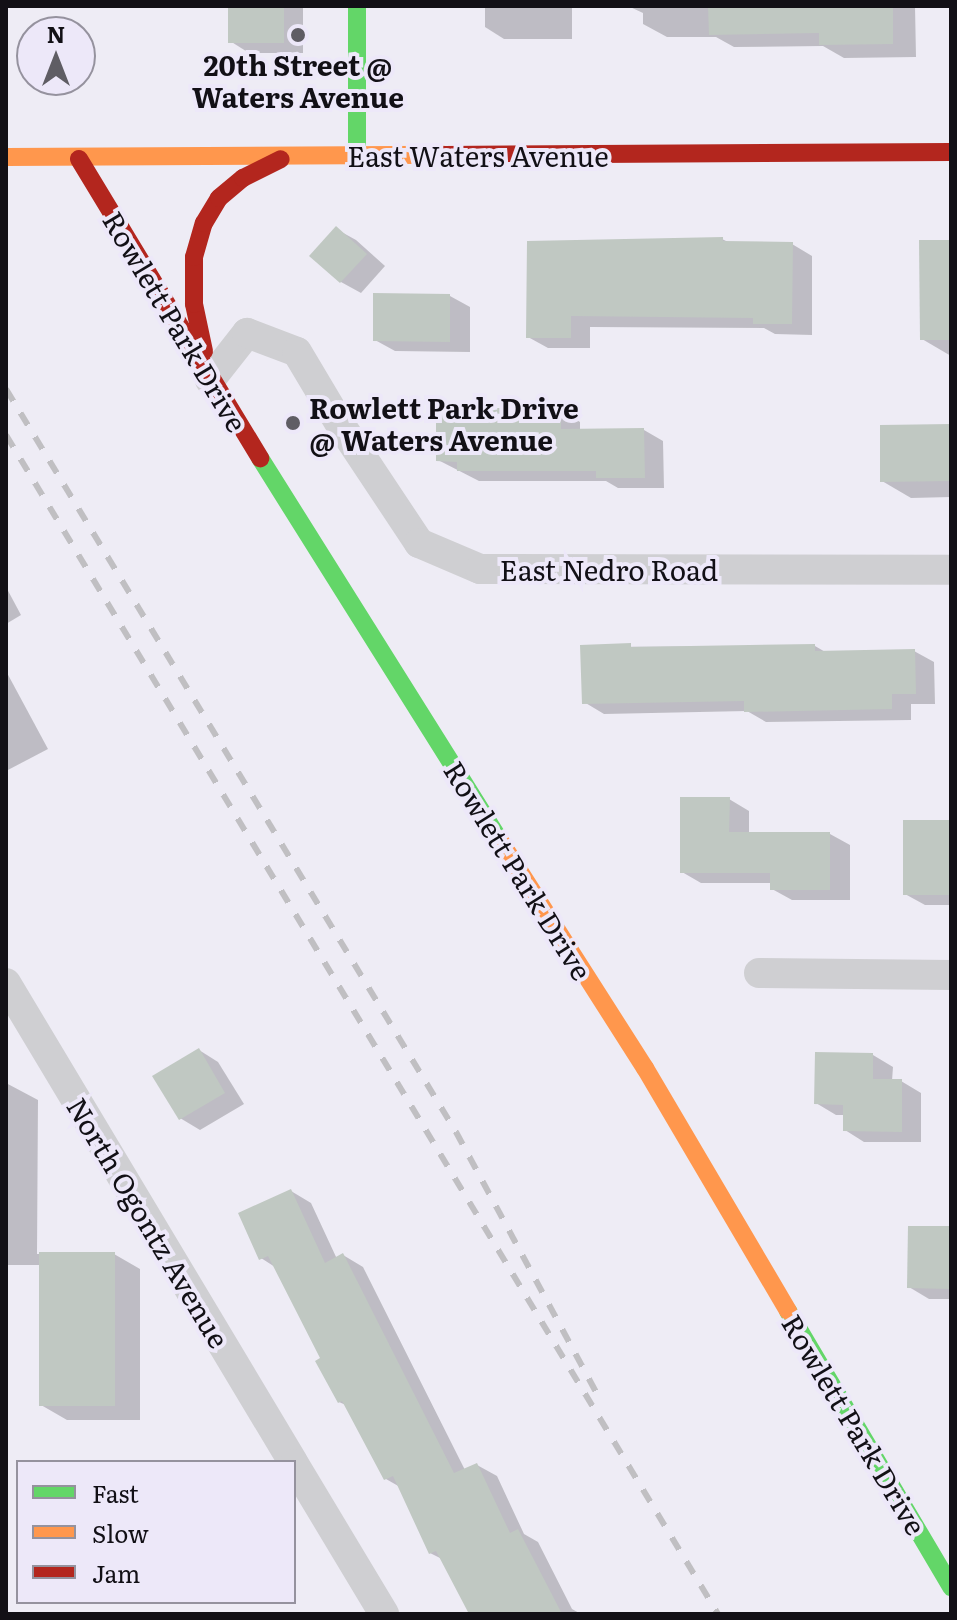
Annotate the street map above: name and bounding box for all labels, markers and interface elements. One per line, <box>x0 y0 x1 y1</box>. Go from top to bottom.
north arrow <box>16 16 96 96</box>
text: N <box>47 17 65 50</box>
marker: 20th Street @ Waters Avenue <box>289 26 307 44</box>
place label: 20th Street @ Waters Avenue <box>192 47 404 113</box>
street label: East Waters Avenue <box>347 138 609 172</box>
street label: Rowlett Park Drive <box>97 205 255 437</box>
place label: Rowlett Park Drive @ Waters Avenue <box>309 390 579 456</box>
marker: Rowlett Park Drive @ Waters Avenue <box>284 414 302 432</box>
street label: East Nedro Road <box>500 552 718 586</box>
street label: Rowlett Park Drive <box>438 755 600 985</box>
street label: North Ogontz Avenue <box>61 1091 237 1353</box>
street label: Rowlett Park Drive <box>776 1308 934 1540</box>
legend <box>16 1460 296 1604</box>
text: Fast <box>92 1475 139 1510</box>
text: Slow <box>92 1515 149 1550</box>
text: Jam <box>92 1555 140 1590</box>

